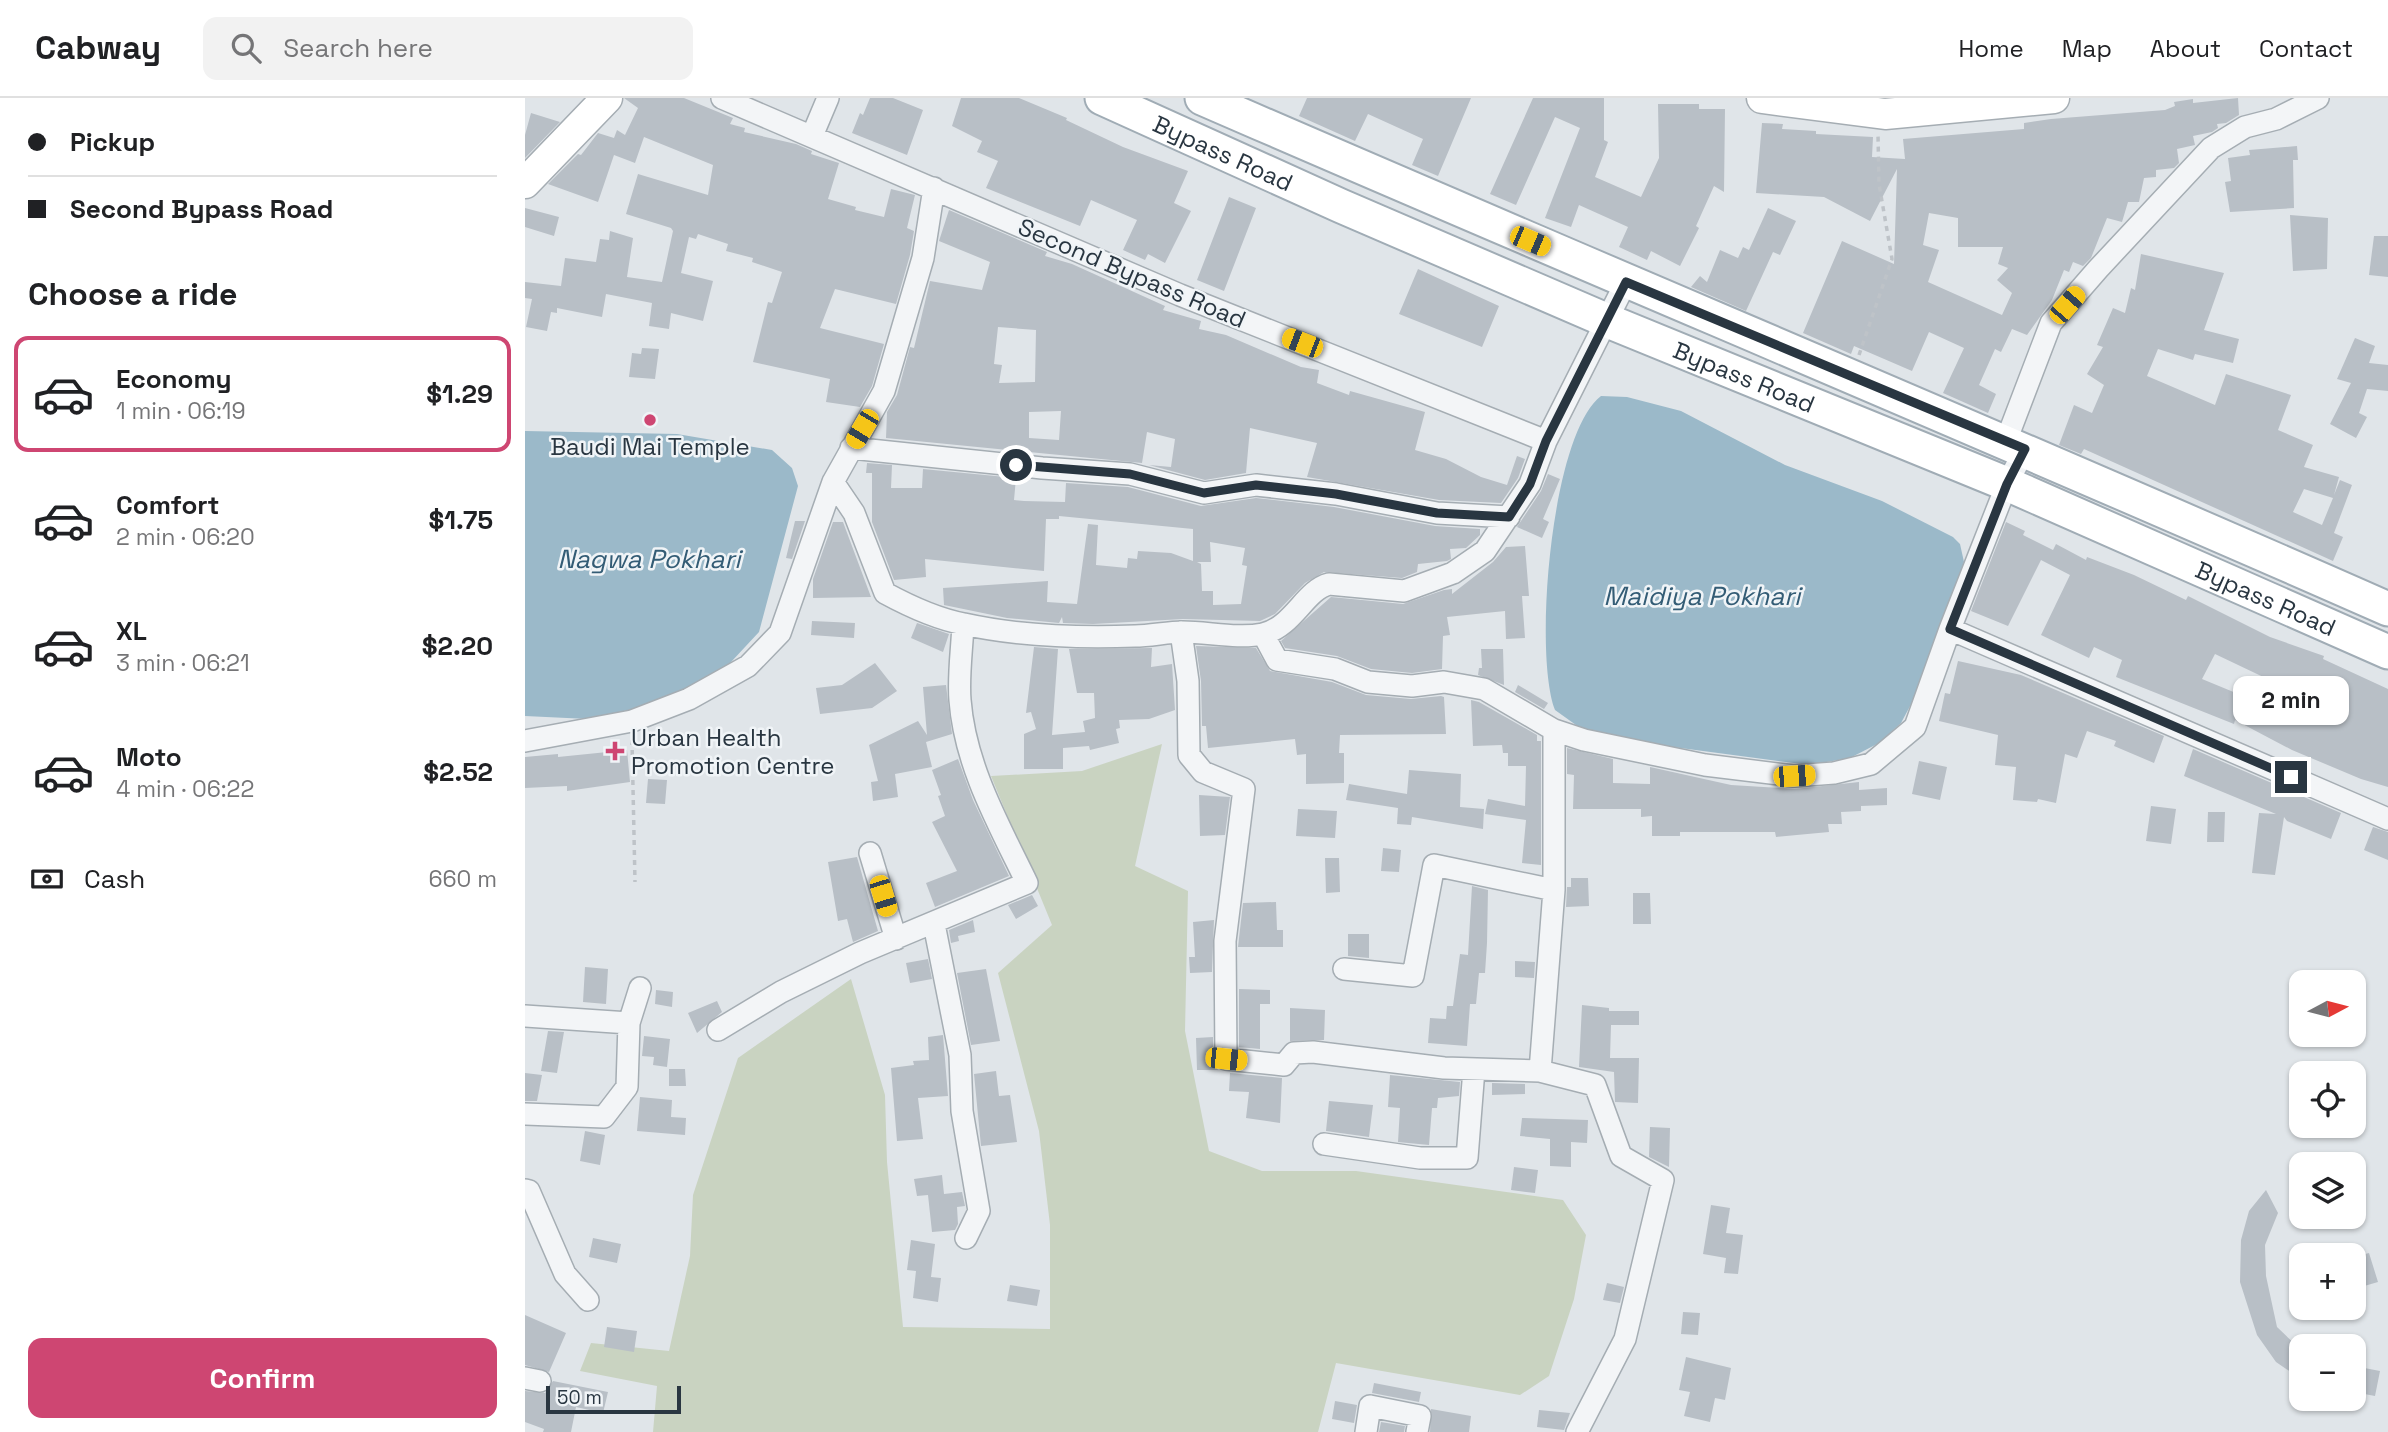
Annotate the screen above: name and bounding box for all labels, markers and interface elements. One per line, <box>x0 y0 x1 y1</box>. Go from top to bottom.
search box <box>203 17 693 80</box>
text: Cabway <box>35 27 161 69</box>
icon: search <box>227 29 265 67</box>
text: Search here <box>283 31 433 65</box>
text: Home <box>1958 33 2024 64</box>
text: Map <box>2062 33 2112 64</box>
text: About <box>2150 33 2221 64</box>
text: Contact <box>2259 33 2353 64</box>
street label: Bypass Road <box>1148 108 1298 198</box>
text: Pickup <box>70 125 155 159</box>
text: Second Bypass Road <box>70 192 333 226</box>
street label: Second Bypass Road <box>1013 211 1251 335</box>
car <box>1507 223 1554 259</box>
text: Choose a ride <box>28 274 238 314</box>
car <box>2046 282 2089 328</box>
car <box>1279 326 1326 360</box>
street label: Bypass Road <box>1669 334 1819 419</box>
text: Economy <box>116 362 232 396</box>
icon: car <box>32 363 95 426</box>
text: $1.29 <box>426 377 493 411</box>
text: 1 min · 06:19 <box>116 396 246 426</box>
car <box>843 406 882 452</box>
marker: Baudi Mai Temple <box>642 412 658 428</box>
place label: Baudi Mai Temple <box>550 431 750 462</box>
route start <box>1000 449 1032 481</box>
text: Comfort <box>116 488 219 522</box>
icon: car <box>32 489 95 552</box>
text: $1.75 <box>429 503 493 537</box>
text: 2 min · 06:20 <box>116 522 255 552</box>
water label: Nagwa Pokhari <box>557 542 743 576</box>
street label: Bypass Road <box>2191 554 2341 643</box>
water label: Maidiya Pokhari <box>1604 579 1803 613</box>
text: XL <box>116 614 147 648</box>
icon: car <box>32 615 95 678</box>
text: $2.20 <box>422 629 493 663</box>
text: 3 min · 06:21 <box>116 648 250 678</box>
callout: 2 min <box>2233 676 2349 724</box>
text: 2 min <box>2261 685 2321 715</box>
place label: Urban Health Promotion Centre <box>631 722 834 781</box>
text: Moto <box>116 740 182 774</box>
icon: car <box>32 741 95 804</box>
marker: Urban Health Promotion Centre <box>605 741 625 761</box>
text: $2.52 <box>423 755 493 789</box>
route end <box>2275 761 2307 793</box>
car <box>1773 764 1816 788</box>
text: 4 min · 06:22 <box>116 774 254 804</box>
icon: cash <box>28 860 66 898</box>
text: Cash <box>84 862 145 896</box>
text: 660 m <box>428 864 497 894</box>
car <box>867 873 900 919</box>
north arrow <box>2289 970 2366 1046</box>
map controls <box>2289 970 2366 1411</box>
car <box>1205 1046 1248 1072</box>
button: locate <box>2289 1061 2366 1138</box>
button: layers <box>2289 1152 2366 1229</box>
button: + <box>2289 1243 2366 1320</box>
button: − <box>2289 1334 2366 1411</box>
button: Confirm <box>28 1338 497 1418</box>
scale bar <box>546 1383 681 1415</box>
text: 50 m <box>557 1385 602 1410</box>

